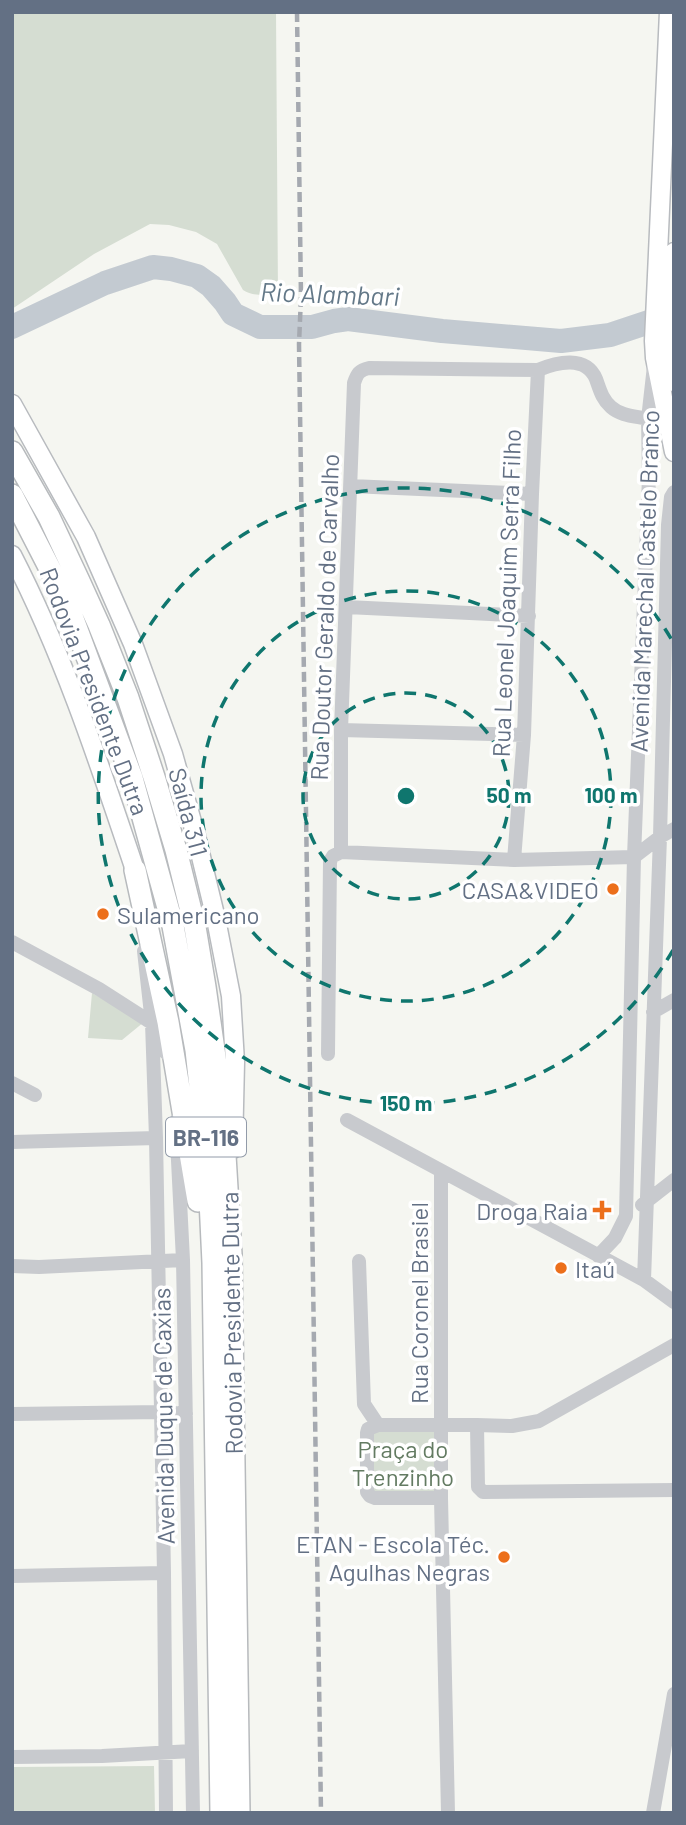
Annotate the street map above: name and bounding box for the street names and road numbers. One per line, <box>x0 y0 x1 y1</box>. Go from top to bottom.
street label: Avenida Marechal Castelo Branco <box>624 409 664 753</box>
street label: Rua Leonel Joaquim Serra Filho <box>486 428 526 758</box>
street label: Rua Doutor Geraldo de Carvalho <box>304 453 344 781</box>
street label: Rodovia Presidente Dutra <box>34 563 156 819</box>
street label: Saída 311 <box>163 765 215 859</box>
road number: BR-116 <box>166 1118 246 1156</box>
street label: Rodovia Presidente Dutra <box>214 1191 248 1455</box>
street label: Rua Coronel Brasiel <box>404 1202 433 1404</box>
street label: Avenida Duque de Caxias <box>146 1287 180 1545</box>

